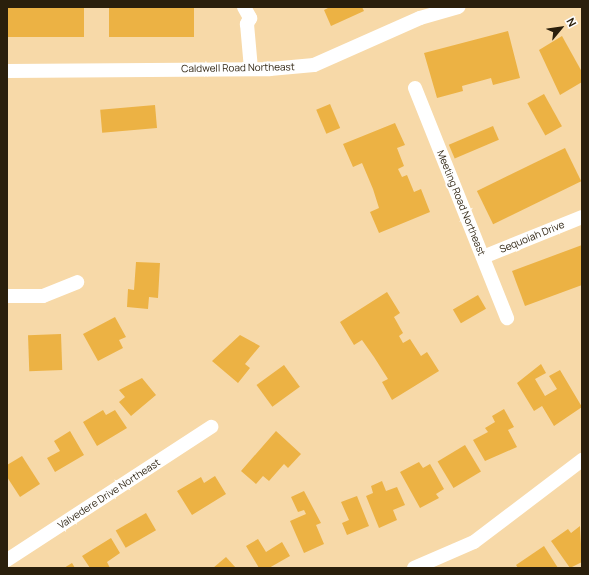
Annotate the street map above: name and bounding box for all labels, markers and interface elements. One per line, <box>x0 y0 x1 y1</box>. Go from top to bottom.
north arrow <box>541 8 581 48</box>
text: N <box>563 15 580 29</box>
street label: Caldwell Road Northeast <box>181 61 295 75</box>
street label: Meeting Road Northeast <box>434 148 488 258</box>
street label: Sequoiah Drive <box>498 219 566 255</box>
street label: Valvedere Drive Northeast <box>56 456 162 532</box>

